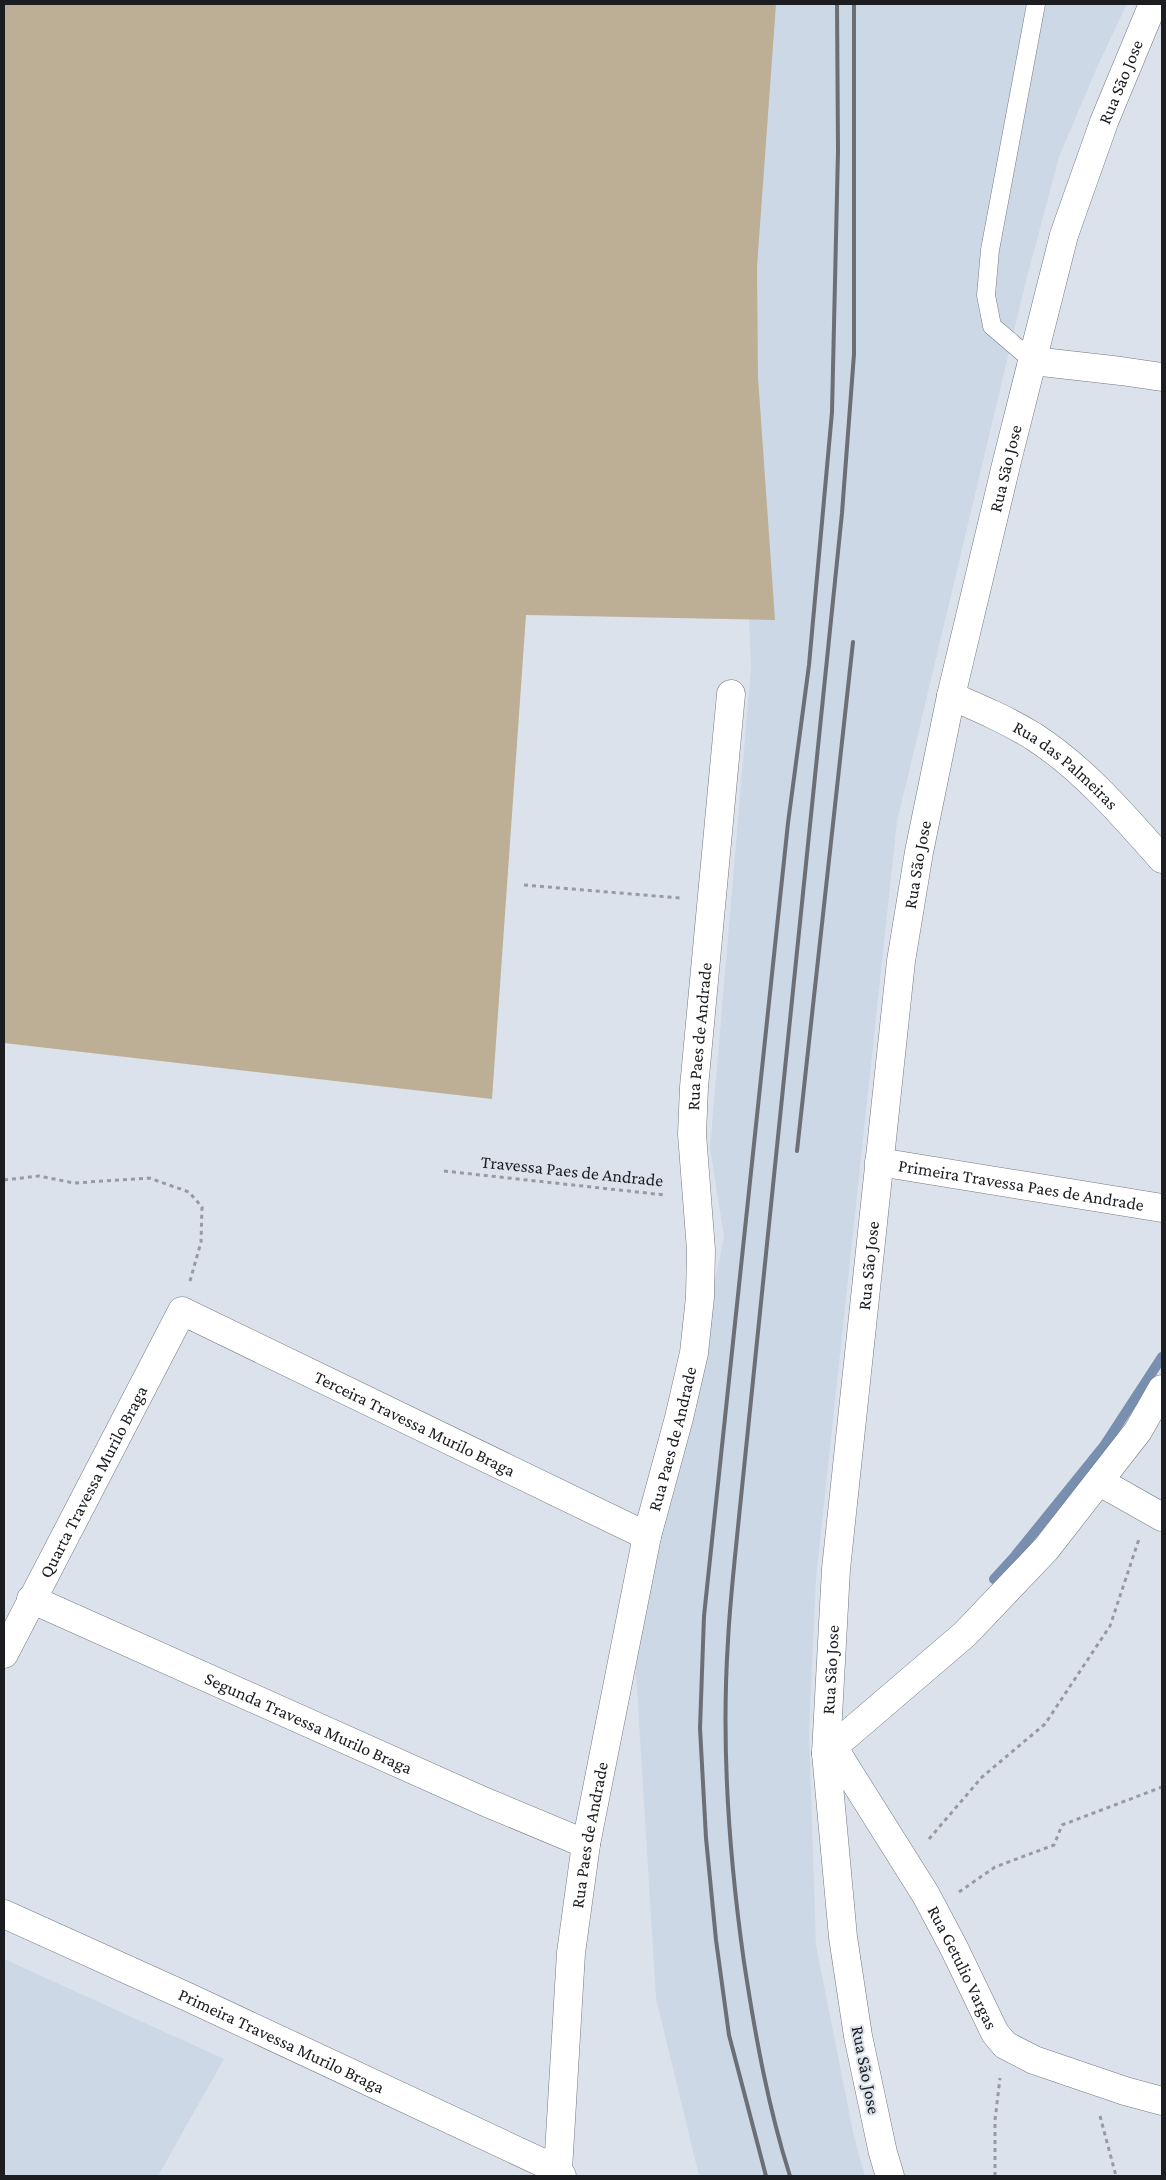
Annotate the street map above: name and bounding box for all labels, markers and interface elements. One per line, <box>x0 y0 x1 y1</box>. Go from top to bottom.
street label: Rua São Jose <box>1094 37 1147 127</box>
street label: Rua São Jose <box>985 423 1026 514</box>
street label: Rua das Palmeiras <box>1010 717 1122 814</box>
street label: Rua São Jose <box>900 819 935 910</box>
street label: Rua Paes de Andrade <box>683 962 716 1111</box>
street label: Travessa Paes de Andrade <box>480 1151 664 1191</box>
street label: Primeira Travessa Paes de Andrade <box>897 1155 1145 1215</box>
street label: Rua São Jose <box>854 1220 883 1311</box>
street label: Rua Paes de Andrade <box>644 1365 701 1513</box>
street label: Terceira Travessa Murilo Braga <box>311 1367 518 1481</box>
street label: Quarta Travessa Murilo Braga <box>35 1382 151 1581</box>
street label: Rua São Jose <box>818 1624 843 1715</box>
street label: Segunda Travessa Murilo Braga <box>202 1668 416 1778</box>
street label: Rua Paes de Andrade <box>567 1760 612 1910</box>
street label: Rua Getulio Vargas <box>923 1902 1002 2033</box>
street label: Primeira Travessa Murilo Braga <box>175 1984 388 2097</box>
street label: Rua São Jose <box>848 2024 884 2116</box>

